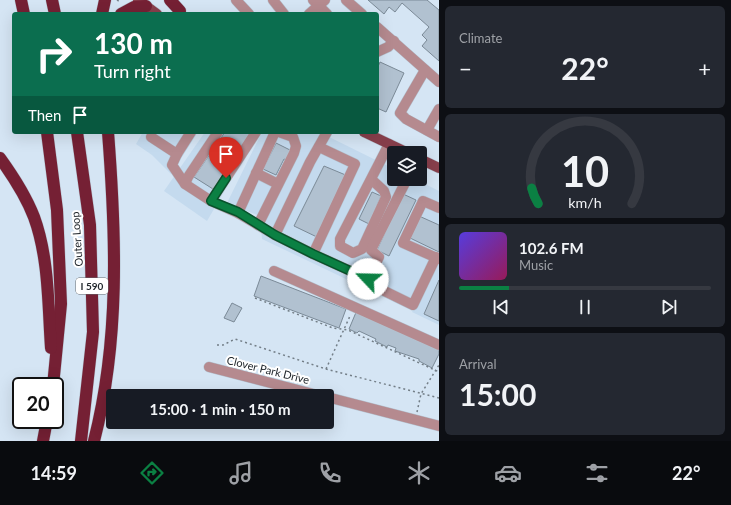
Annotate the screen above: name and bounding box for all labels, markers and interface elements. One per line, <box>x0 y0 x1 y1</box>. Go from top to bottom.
text: 130 m <box>94 26 173 60</box>
icon: right <box>28 28 80 80</box>
text: Climate <box>459 30 502 46</box>
text: 22° <box>561 50 609 86</box>
text: − <box>459 55 472 82</box>
text: + <box>698 55 711 82</box>
text: Turn right <box>94 60 171 82</box>
icon: arrive <box>69 104 91 126</box>
text: Then <box>28 106 61 124</box>
pin <box>209 137 243 178</box>
icon: arrive <box>215 143 237 165</box>
map controls <box>387 146 427 186</box>
button: layers <box>387 146 427 186</box>
text: 10 <box>561 146 609 196</box>
text: km/h <box>568 194 602 211</box>
street label: Outer Loop <box>68 211 85 267</box>
text: 102.6 FM <box>519 239 584 257</box>
text: Music <box>519 257 553 273</box>
position arrow <box>347 258 389 300</box>
road number: I 590 <box>76 278 108 294</box>
icon: previous <box>490 296 512 318</box>
icon: pause <box>574 296 596 318</box>
icon: next <box>658 296 680 318</box>
street label: Clover Park Drive <box>226 353 311 386</box>
text: Arrival <box>459 356 496 372</box>
text: 15:00 <box>459 376 536 412</box>
speed limit sign: 20 <box>12 377 64 429</box>
text: 15:00 · 1 min · 150 m <box>150 400 290 418</box>
icon: directions <box>138 459 166 487</box>
icon: music <box>227 459 255 487</box>
icon: phone <box>316 459 344 487</box>
icon: climate <box>405 459 433 487</box>
icon: car <box>494 459 522 487</box>
icon: filters <box>583 459 611 487</box>
text: 14:59 <box>31 462 77 484</box>
text: 22° <box>672 462 700 484</box>

